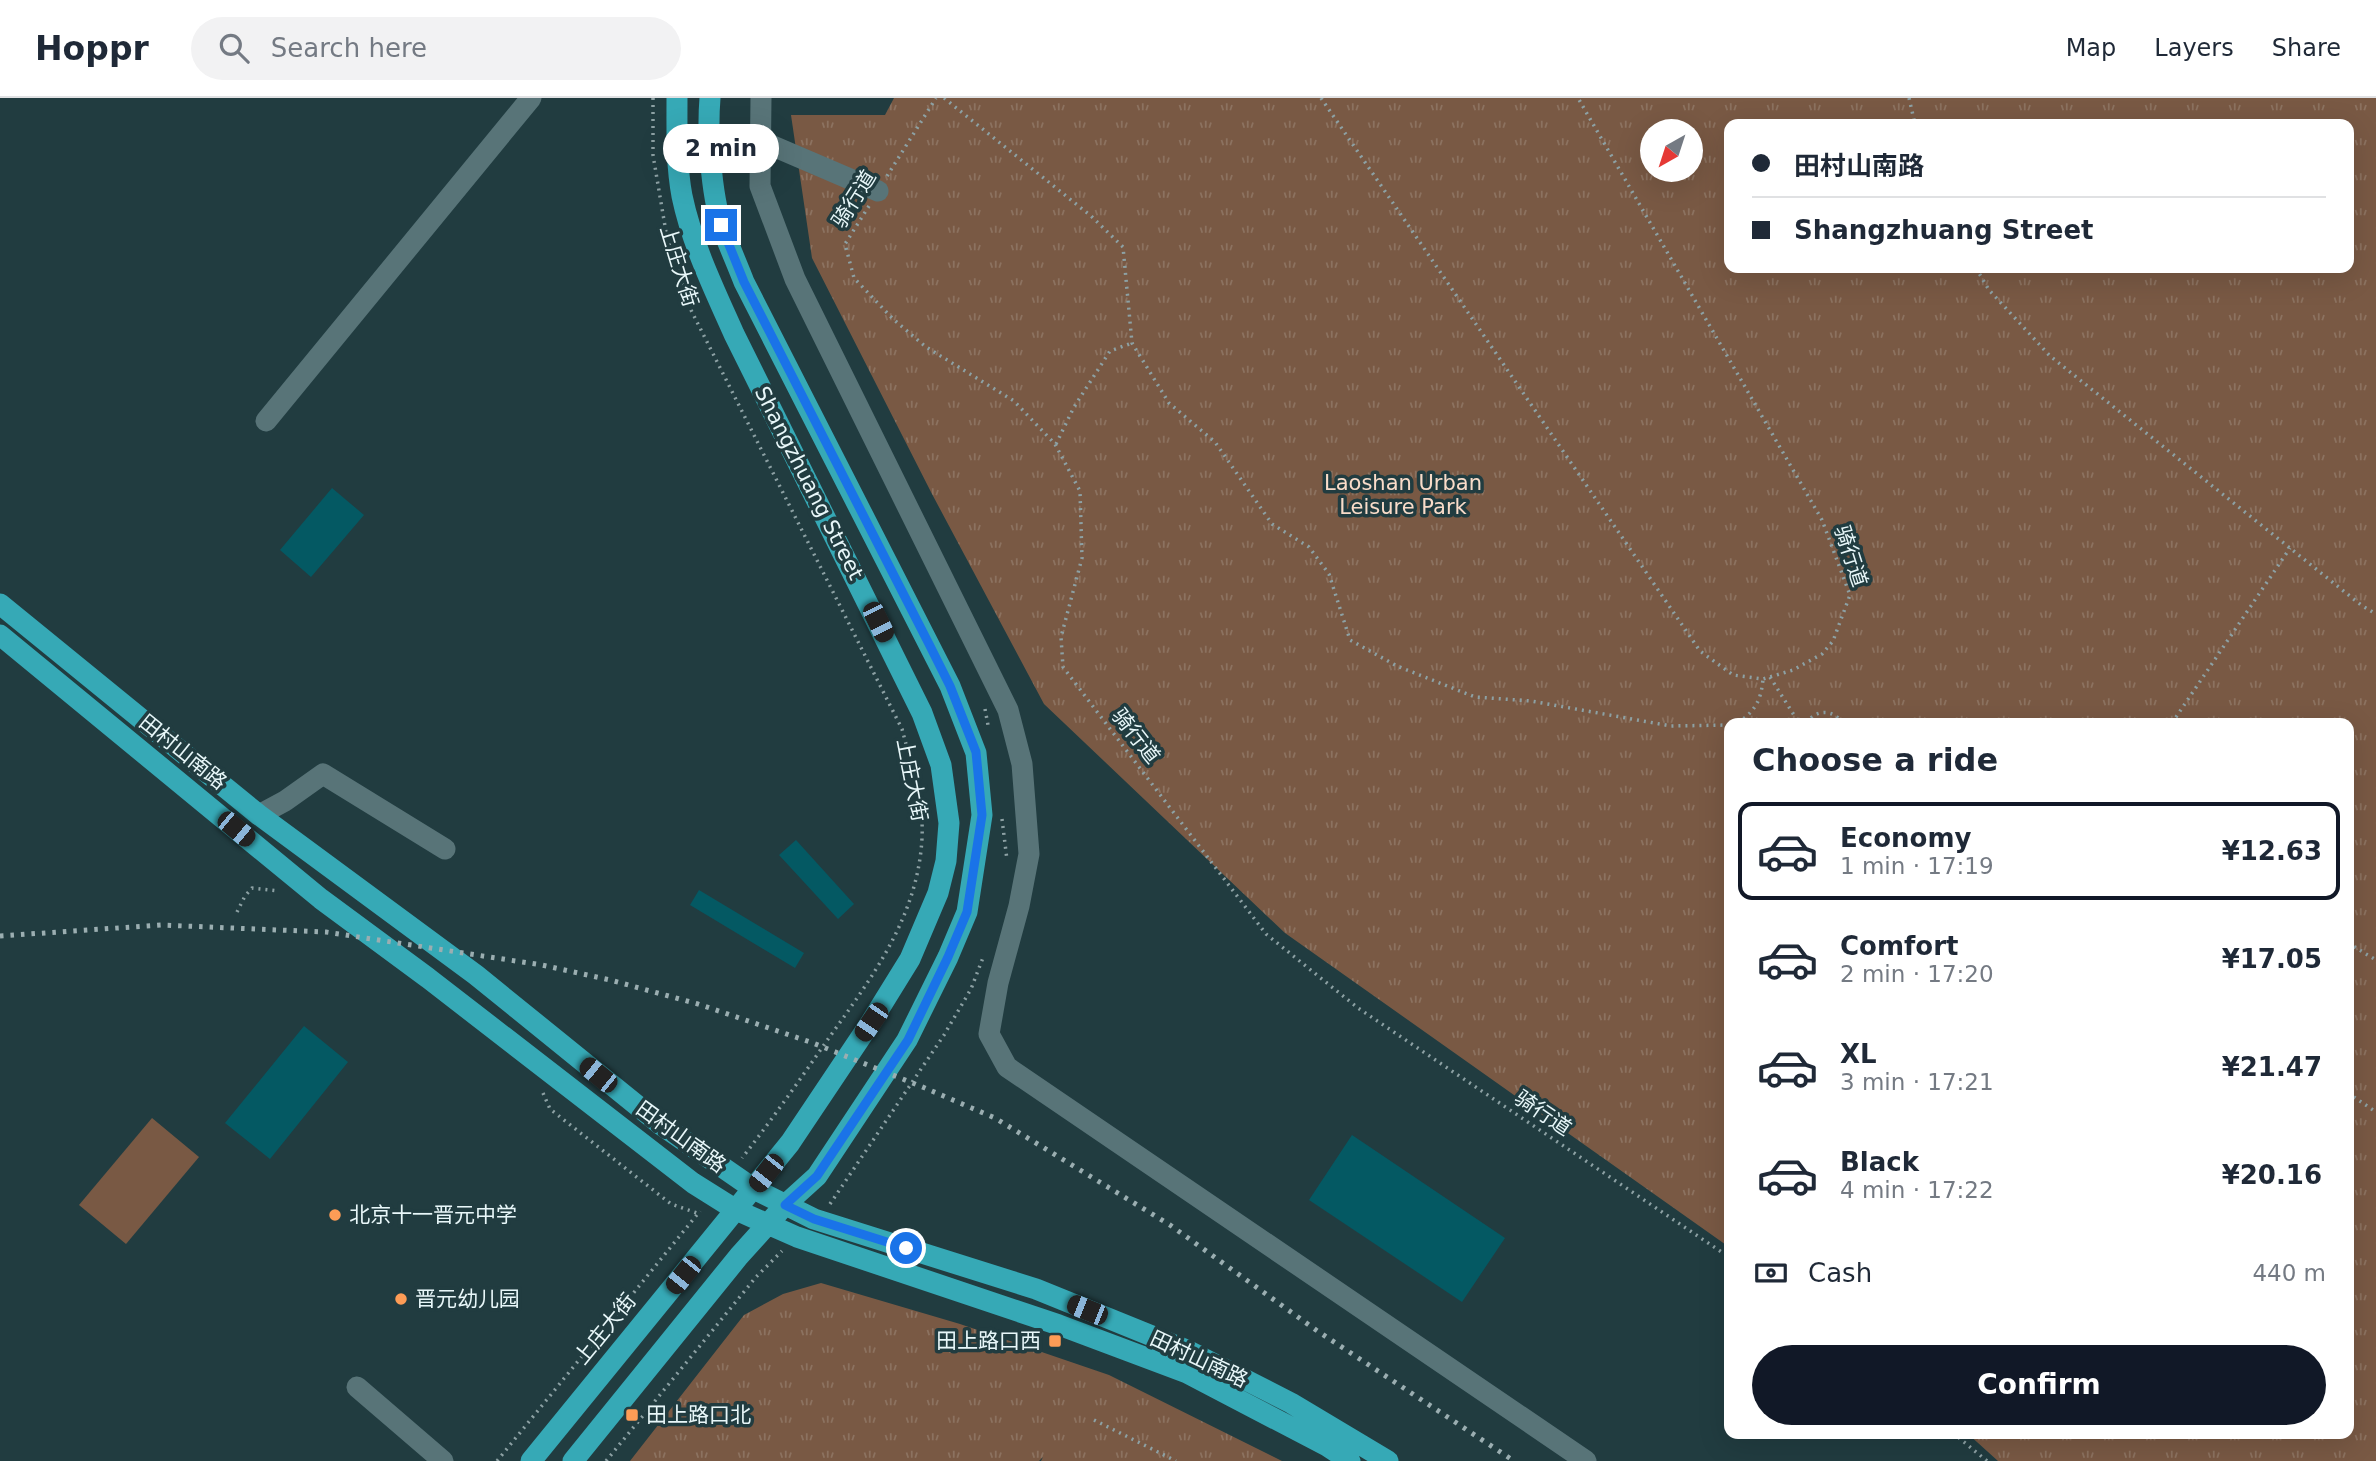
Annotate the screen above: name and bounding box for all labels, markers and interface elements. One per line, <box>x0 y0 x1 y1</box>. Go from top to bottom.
search box <box>191 17 681 80</box>
text: Hoppr <box>35 29 149 68</box>
icon: search <box>215 29 253 67</box>
text: Search here <box>271 33 427 63</box>
text: Map <box>2066 34 2116 62</box>
text: Layers <box>2154 34 2234 62</box>
text: Share <box>2272 34 2341 62</box>
north arrow <box>1640 119 1703 182</box>
map controls <box>1640 119 1703 182</box>
callout: 2 min <box>663 123 779 172</box>
text: 2 min <box>685 135 757 161</box>
text: 田村山南路 <box>1794 151 1924 181</box>
street label: 骑行道 <box>827 166 881 232</box>
route end <box>705 209 737 241</box>
text: Shangzhuang Street <box>1794 215 2093 245</box>
street label: 上庄大街 <box>655 222 703 310</box>
street label: Shangzhuang Street <box>750 382 868 584</box>
park label: Laoshan Urban Leisure Park <box>1324 471 1482 519</box>
street label: 骑行道 <box>1830 522 1872 590</box>
car <box>860 599 897 645</box>
street label: 骑行道 <box>1107 704 1165 768</box>
street label: 田村山南路 <box>135 710 231 794</box>
street label: 上庄大街 <box>892 736 932 824</box>
text: Choose a ride <box>1752 741 1998 779</box>
car <box>214 807 259 851</box>
icon: car <box>1756 820 1819 883</box>
text: Economy <box>1840 823 1971 853</box>
text: ¥12.63 <box>2222 836 2322 866</box>
text: 1 min · 17:19 <box>1840 853 1994 879</box>
icon: car <box>1756 928 1819 991</box>
text: Comfort <box>1840 931 1958 961</box>
text: ¥17.05 <box>2222 944 2322 974</box>
text: 2 min · 17:20 <box>1840 961 1994 987</box>
car <box>851 999 892 1045</box>
icon: car <box>1756 1036 1819 1099</box>
text: XL <box>1840 1039 1877 1069</box>
text: ¥21.47 <box>2222 1052 2322 1082</box>
car <box>576 1054 621 1096</box>
text: 3 min · 17:21 <box>1840 1069 1994 1095</box>
street label: 骑行道 <box>1510 1085 1576 1141</box>
street label: 田村山南路 <box>631 1096 731 1178</box>
icon: car <box>1756 1144 1819 1207</box>
text: Black <box>1840 1147 1919 1177</box>
car <box>745 1150 788 1196</box>
text: ¥20.16 <box>2222 1160 2322 1190</box>
text: 4 min · 17:22 <box>1840 1177 1994 1203</box>
place label: 北京十一晋元中学 <box>349 1203 517 1227</box>
marker: 北京十一晋元中学 <box>327 1207 343 1223</box>
route start <box>890 1232 922 1264</box>
car <box>662 1252 705 1298</box>
icon: cash <box>1752 1254 1790 1292</box>
text: Cash <box>1808 1258 1872 1288</box>
text: 440 m <box>2252 1260 2326 1286</box>
place label: 晋元幼儿园 <box>415 1287 520 1311</box>
street label: 上庄大街 <box>569 1289 641 1369</box>
marker: 晋元幼儿园 <box>393 1291 409 1307</box>
car <box>1064 1292 1111 1328</box>
street label: 田村山南路 <box>1146 1326 1252 1392</box>
place label: 田上路口西 <box>936 1329 1041 1353</box>
marker: 田上路口西 <box>1047 1333 1063 1349</box>
button: Confirm <box>1752 1345 2326 1425</box>
place label: 田上路口北 <box>646 1403 751 1427</box>
marker: 田上路口北 <box>624 1407 640 1423</box>

